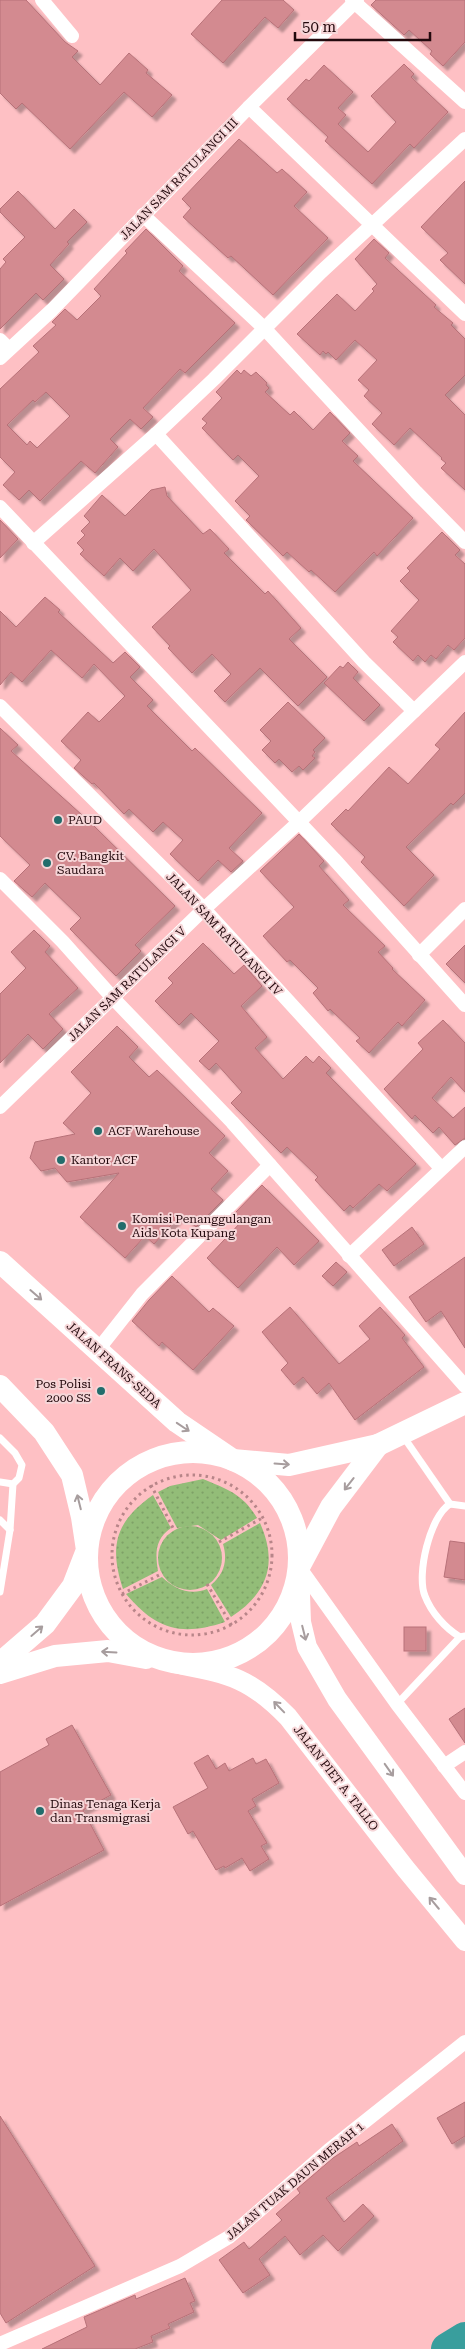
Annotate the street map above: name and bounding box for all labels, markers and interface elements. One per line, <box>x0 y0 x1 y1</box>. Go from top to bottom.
scale bar <box>295 10 430 42</box>
text: 50 m <box>302 18 337 36</box>
street label: JALAN SAM RATULANGI III <box>117 115 241 243</box>
place label: PAUD <box>68 813 102 827</box>
marker: PAUD <box>52 814 64 826</box>
place label: CV. Bangkit Saudara <box>57 849 125 877</box>
marker: CV. Bangkit Saudara <box>41 857 53 869</box>
street label: JALAN SAM RATULANGI IV <box>163 870 285 999</box>
street label: JALAN SAM RATULANGI V <box>65 924 189 1044</box>
place label: ACF Warehouse <box>108 1124 200 1138</box>
marker: ACF Warehouse <box>92 1125 104 1137</box>
place label: Kantor ACF <box>71 1153 137 1167</box>
marker: Kantor ACF <box>55 1154 67 1166</box>
place label: Komisi Penanggulangan Aids Kota Kupang <box>132 1212 272 1240</box>
marker: Komisi Penanggulangan Aids Kota Kupang <box>116 1220 128 1232</box>
one-way arrow <box>30 1289 43 1301</box>
street label: JALAN FRANS-SEDA <box>64 1319 165 1412</box>
place label: Pos Polisi 2000 SS <box>35 1377 91 1405</box>
marker: Pos Polisi 2000 SS <box>95 1385 107 1397</box>
one-way arrow <box>176 1422 190 1432</box>
one-way arrow <box>273 1460 289 1469</box>
one-way arrow <box>343 1477 354 1490</box>
one-way arrow <box>73 1494 83 1510</box>
one-way arrow <box>300 1624 309 1640</box>
one-way arrow <box>30 1626 43 1637</box>
one-way arrow <box>101 1648 117 1657</box>
one-way arrow <box>273 1701 285 1713</box>
street label: JALAN PIET A. TALLO <box>291 1723 381 1833</box>
one-way arrow <box>384 1763 394 1777</box>
place label: Dinas Tenaga Kerja dan Transmigrasi <box>50 1797 161 1825</box>
marker: Dinas Tenaga Kerja dan Transmigrasi <box>34 1805 46 1817</box>
one-way arrow <box>428 1897 439 1910</box>
street label: JALAN TUAK DAUN MERAH 1 <box>223 2119 367 2243</box>

